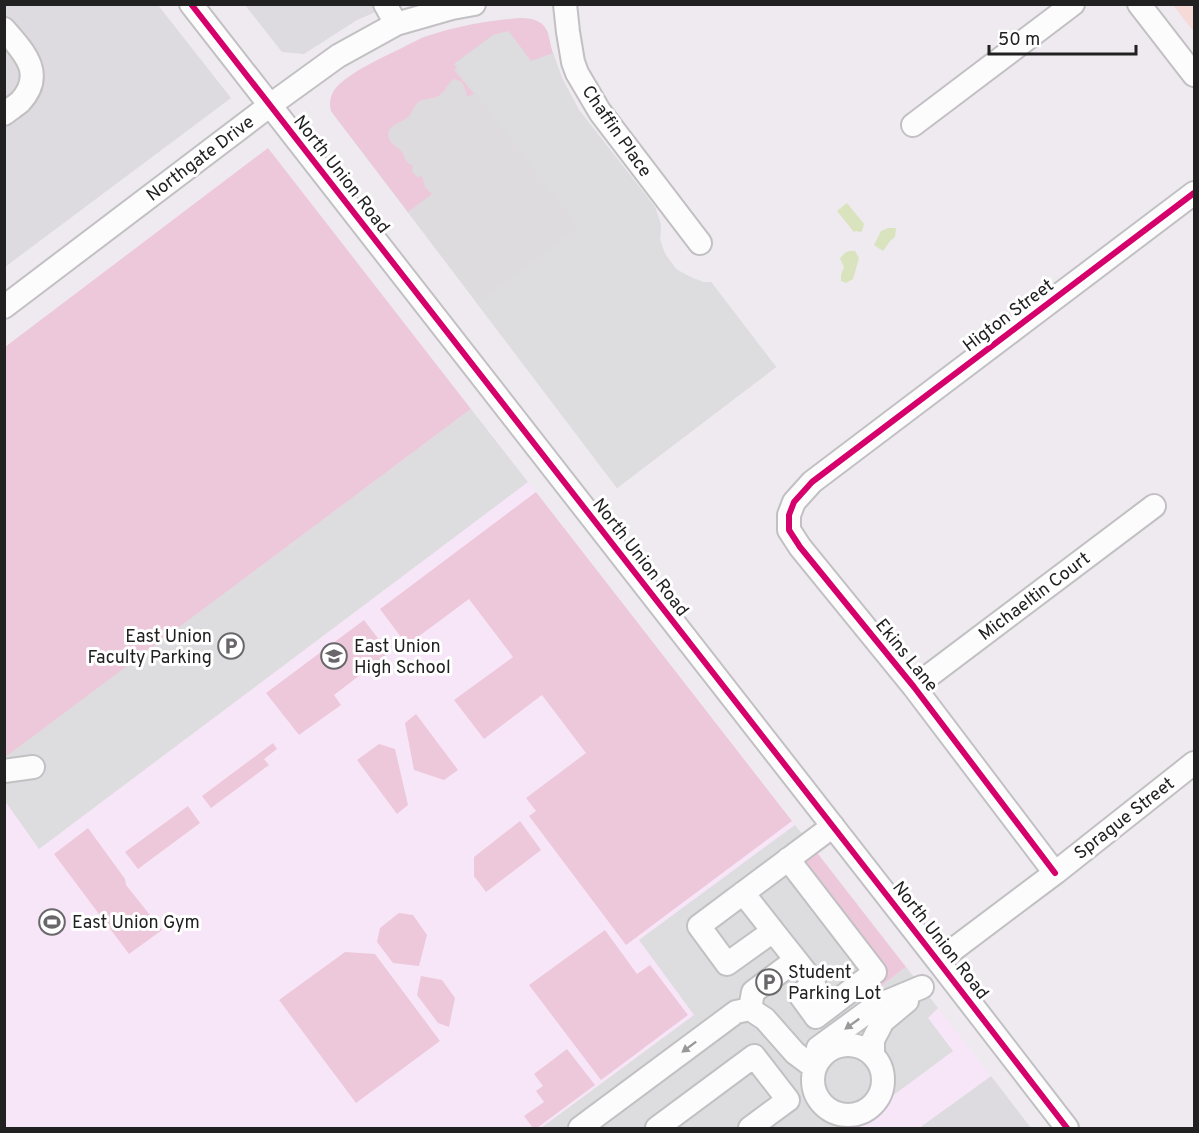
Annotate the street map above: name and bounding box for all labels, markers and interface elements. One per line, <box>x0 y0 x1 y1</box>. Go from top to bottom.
scale bar <box>989 18 1136 56</box>
text: 50 m <box>998 29 1040 52</box>
street label: Chaffin Place <box>576 81 656 182</box>
street label: Northgate Drive <box>142 111 260 207</box>
street label: North Union Road <box>287 111 394 239</box>
street label: Higton Street <box>959 275 1059 358</box>
street label: North Union Road <box>586 494 693 622</box>
street label: Michaeltin Court <box>975 548 1095 647</box>
street label: Ekins Lane <box>869 615 942 697</box>
place label: East Union Faculty Parking <box>87 626 212 670</box>
parking icon: East Union Faculty Parking <box>216 631 246 661</box>
place label: East Union High School <box>354 636 451 680</box>
school or university icon: East Union High School <box>319 641 349 671</box>
street label: Sprague Street <box>1070 773 1180 865</box>
street label: North Union Road <box>886 877 993 1005</box>
sports icon: East Union Gym <box>37 907 67 937</box>
place label: East Union Gym <box>72 912 200 935</box>
place label: Student Parking Lot <box>788 962 881 1006</box>
parking icon: Student Parking Lot <box>754 967 784 997</box>
one-way arrow <box>845 1017 860 1029</box>
one-way arrow <box>681 1041 697 1054</box>

